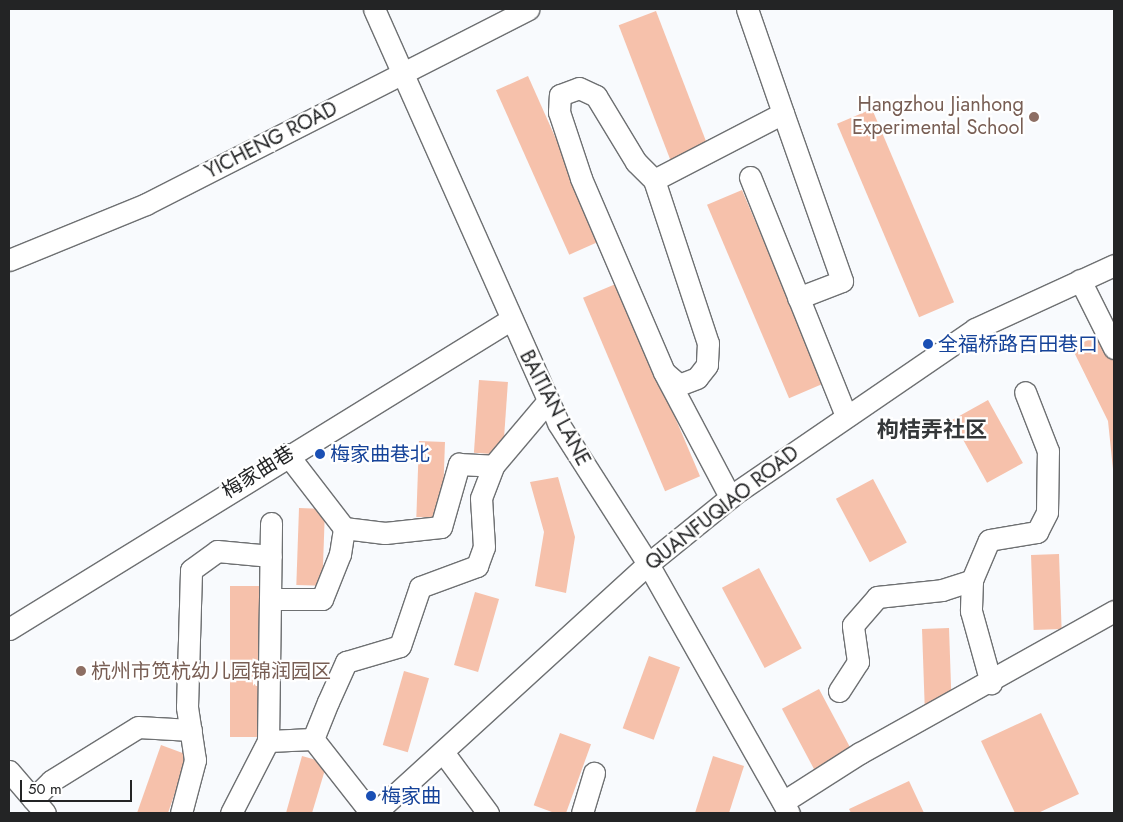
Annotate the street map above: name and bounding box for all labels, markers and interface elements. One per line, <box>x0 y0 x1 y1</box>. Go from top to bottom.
place label: Hangzhou Jianhong Experimental School <box>852 93 1024 140</box>
street label: YICHENG ROAD <box>201 96 341 184</box>
marker: Hangzhou Jianhong Experimental School <box>1028 111 1040 123</box>
place label: 全福桥路百田巷口 <box>938 332 1098 356</box>
marker: 全福桥路百田巷口 <box>922 338 934 350</box>
street label: BAITIAN LANE <box>515 346 595 470</box>
district label: 枸桔弄社区 <box>877 417 987 443</box>
street label: 梅家曲巷 <box>218 441 298 503</box>
street label: QUANFUQIAO ROAD <box>641 441 803 575</box>
place label: 梅家曲巷北 <box>330 442 430 466</box>
marker: 梅家曲巷北 <box>314 448 326 460</box>
place label: 杭州市笕杭幼儿园锦润园区 <box>91 659 331 683</box>
marker: 杭州市笕杭幼儿园锦润园区 <box>75 665 87 677</box>
scale bar <box>22 770 135 802</box>
text: 50 m <box>28 778 62 800</box>
place label: 梅家曲 <box>381 784 441 808</box>
marker: 梅家曲 <box>365 790 377 802</box>

